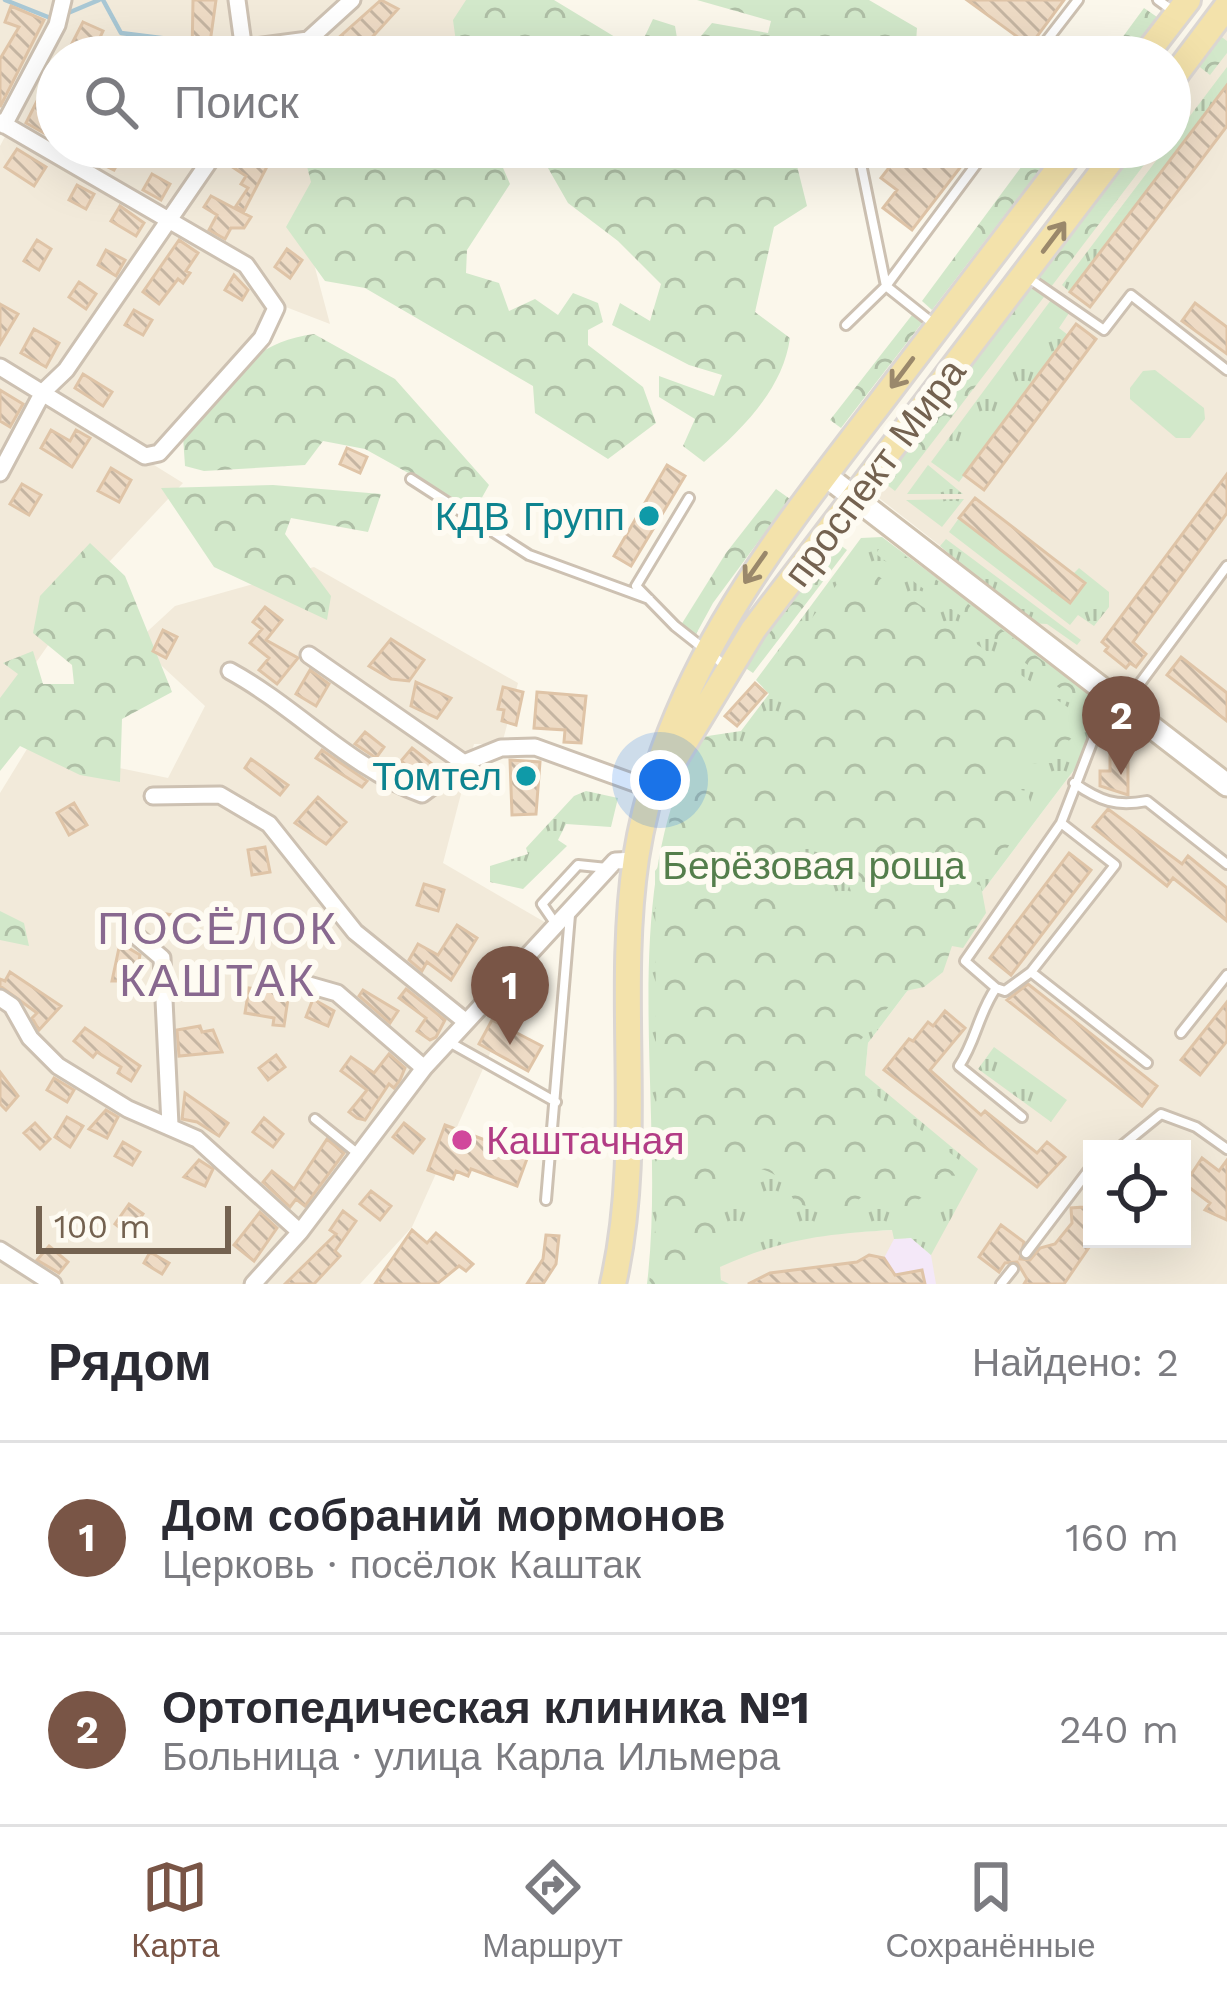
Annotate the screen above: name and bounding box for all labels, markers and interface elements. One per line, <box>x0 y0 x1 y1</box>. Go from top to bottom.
search box <box>36 36 1191 168</box>
icon: search <box>78 69 144 135</box>
text: Поиск <box>174 76 299 129</box>
one-way arrow <box>1040 222 1066 254</box>
street label: проспект Мира <box>774 349 975 595</box>
one-way arrow <box>889 357 916 389</box>
place label: КДВ Групп <box>435 494 625 539</box>
marker: КДВ Групп <box>636 503 662 529</box>
one-way arrow <box>743 551 769 584</box>
pin: 2 <box>1082 676 1160 775</box>
your location <box>630 750 690 810</box>
place label: Томтел <box>372 754 502 799</box>
marker: Томтел <box>513 763 539 789</box>
park label: Берёзовая роща <box>662 843 966 888</box>
district label: ПОСЁЛОК КАШТАК <box>97 902 339 1007</box>
pin: 1 <box>471 946 549 1045</box>
place label: Каштачная <box>486 1118 685 1163</box>
marker: Каштачная <box>449 1127 475 1153</box>
map controls <box>1083 1140 1191 1248</box>
button: locate <box>1083 1140 1191 1248</box>
scale bar <box>36 1200 231 1253</box>
text: 100 m <box>54 1207 151 1246</box>
text: Рядом <box>48 1333 212 1392</box>
text: Найдено: 2 <box>972 1340 1179 1385</box>
text: Дом собраний мормонов <box>162 1489 725 1542</box>
text: 1 <box>79 1515 95 1560</box>
text: 160 m <box>1065 1515 1179 1560</box>
text: Церковь · посёлок Каштак <box>162 1542 641 1587</box>
text: Ортопедическая клиника №1 <box>162 1681 810 1734</box>
text: 2 <box>75 1707 99 1752</box>
text: 240 m <box>1059 1707 1179 1752</box>
text: Больница · улица Карла Ильмера <box>162 1734 780 1779</box>
tab: Карта <box>131 1854 220 1965</box>
tab: Маршрут <box>482 1854 623 1965</box>
tab: Сохранённые <box>886 1854 1096 1965</box>

